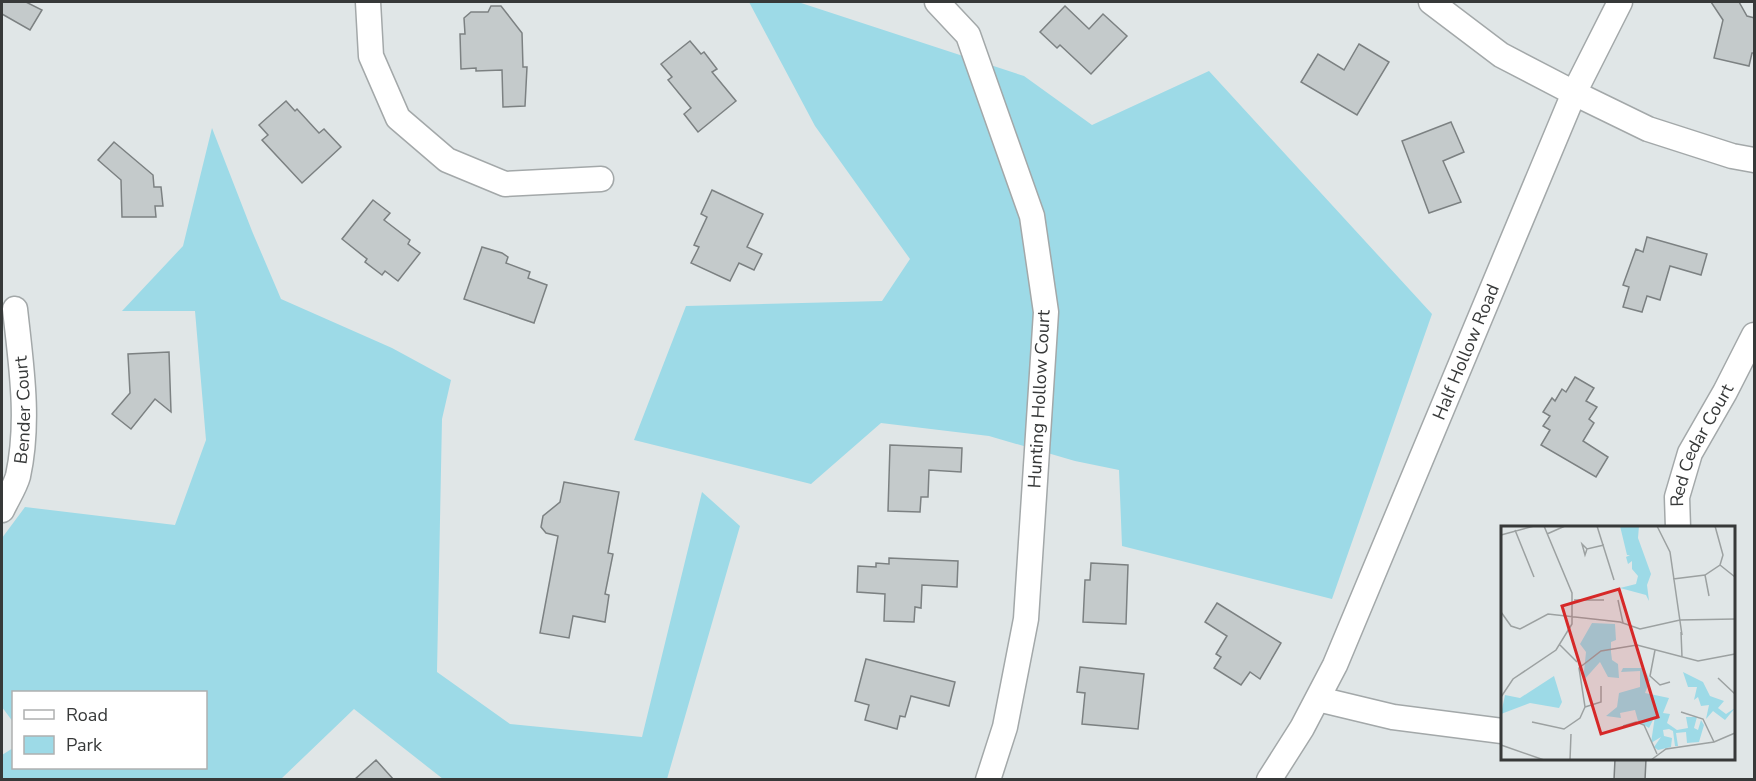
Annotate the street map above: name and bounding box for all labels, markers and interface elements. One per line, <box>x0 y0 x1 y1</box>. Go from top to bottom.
street label: Half Hollow Road <box>1427 280 1505 423</box>
street label: Hunting Hollow Court <box>1022 308 1056 489</box>
street label: Bender Court <box>8 354 36 465</box>
street label: Red Cedar Court <box>1665 379 1739 507</box>
inset map <box>1501 526 1735 760</box>
legend <box>12 691 207 769</box>
text: Road <box>66 703 108 727</box>
text: Park <box>66 733 103 757</box>

